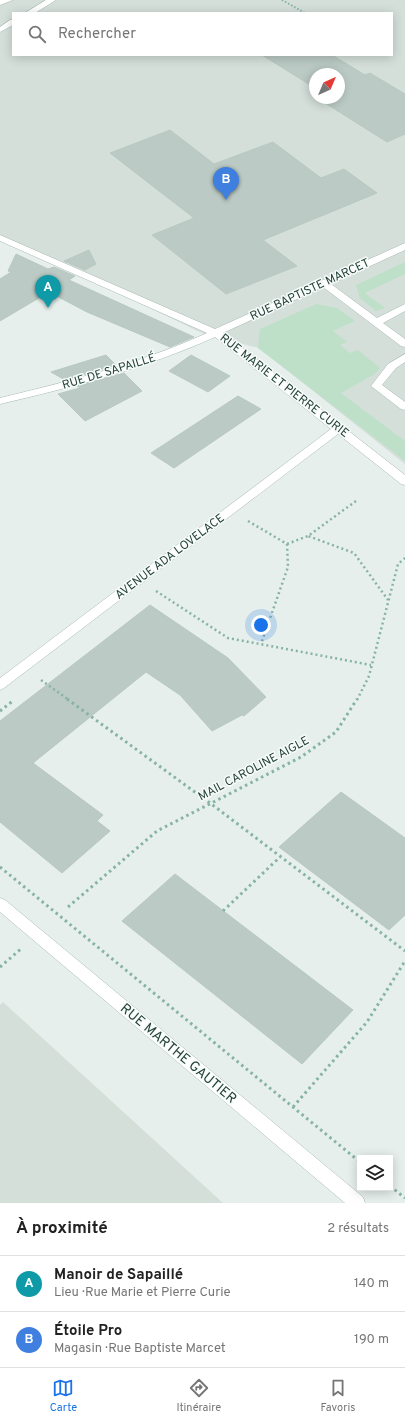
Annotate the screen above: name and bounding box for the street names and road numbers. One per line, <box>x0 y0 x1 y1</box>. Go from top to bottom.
street label: RUE BAPTISTE MARCET <box>248 255 372 325</box>
street label: RUE MARIE ET PIERRE CURIE <box>216 330 352 442</box>
street label: RUE DE SAPAILLÉ <box>60 350 158 394</box>
street label: AVENUE ADA LOVELACE <box>112 511 228 603</box>
street label: MAIL CAROLINE AIGLE <box>196 733 312 805</box>
street label: RUE MARTHE GAUTIER <box>116 1000 240 1108</box>

